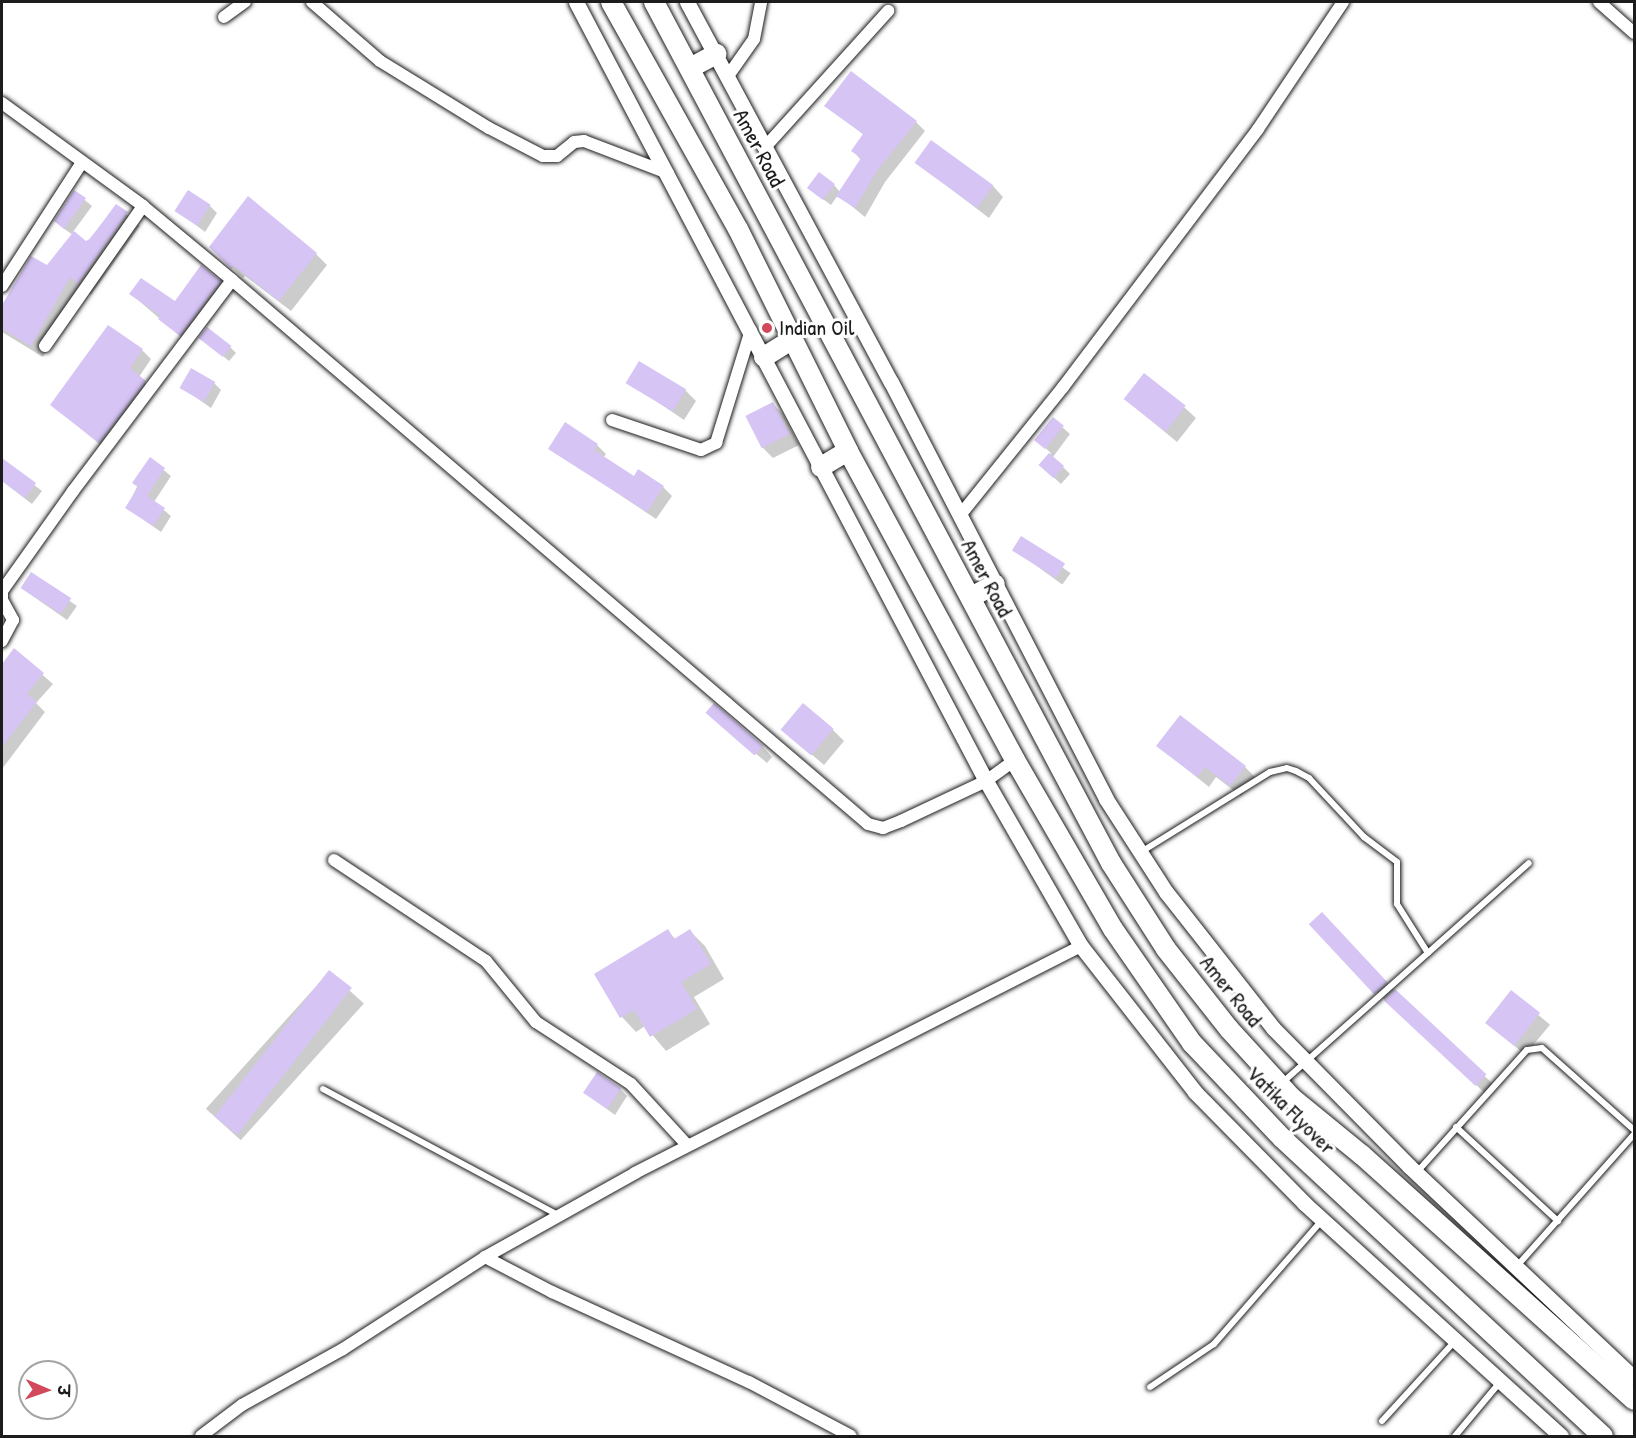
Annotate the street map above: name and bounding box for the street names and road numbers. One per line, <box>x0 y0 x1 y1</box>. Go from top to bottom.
street label: Amer Road <box>728 105 790 191</box>
street label: Amer Road <box>956 535 1018 621</box>
street label: Amer Road <box>1194 950 1268 1032</box>
street label: Vatika Flyover <box>1241 1060 1341 1160</box>

